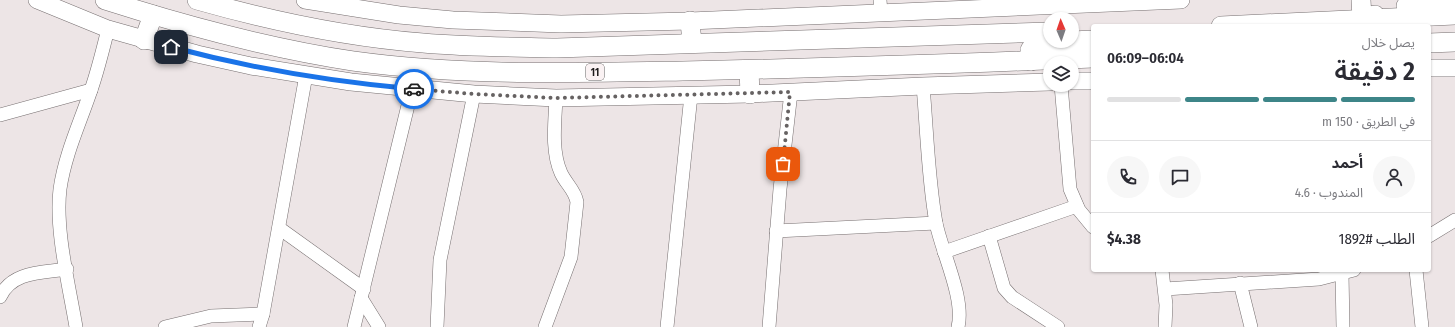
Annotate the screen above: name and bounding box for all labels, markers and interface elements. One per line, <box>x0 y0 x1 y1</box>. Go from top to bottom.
north arrow <box>1043 12 1079 48</box>
map controls <box>1043 12 1079 92</box>
pin <box>154 30 188 64</box>
text: يصل خلال <box>1362 35 1415 50</box>
icon: home <box>160 36 182 58</box>
text: 06:04–06:09 <box>1107 49 1184 67</box>
button: layers <box>1043 56 1079 92</box>
text: 2 دقيقة <box>1334 56 1415 87</box>
road number: 11 <box>586 64 604 80</box>
courier <box>394 69 434 109</box>
icon: car <box>403 78 425 100</box>
text: في الطريق · 150 m <box>1322 114 1415 129</box>
pin <box>766 147 800 181</box>
icon: bag <box>772 153 794 175</box>
text: أحمد <box>1332 154 1363 172</box>
button: phone <box>1107 156 1149 198</box>
button: chat <box>1159 156 1201 198</box>
button: person <box>1373 156 1415 198</box>
text: المندوب · 4.6 <box>1295 185 1363 200</box>
text: $4.38 <box>1107 230 1141 248</box>
text: الطلب #1892 <box>1339 230 1415 248</box>

